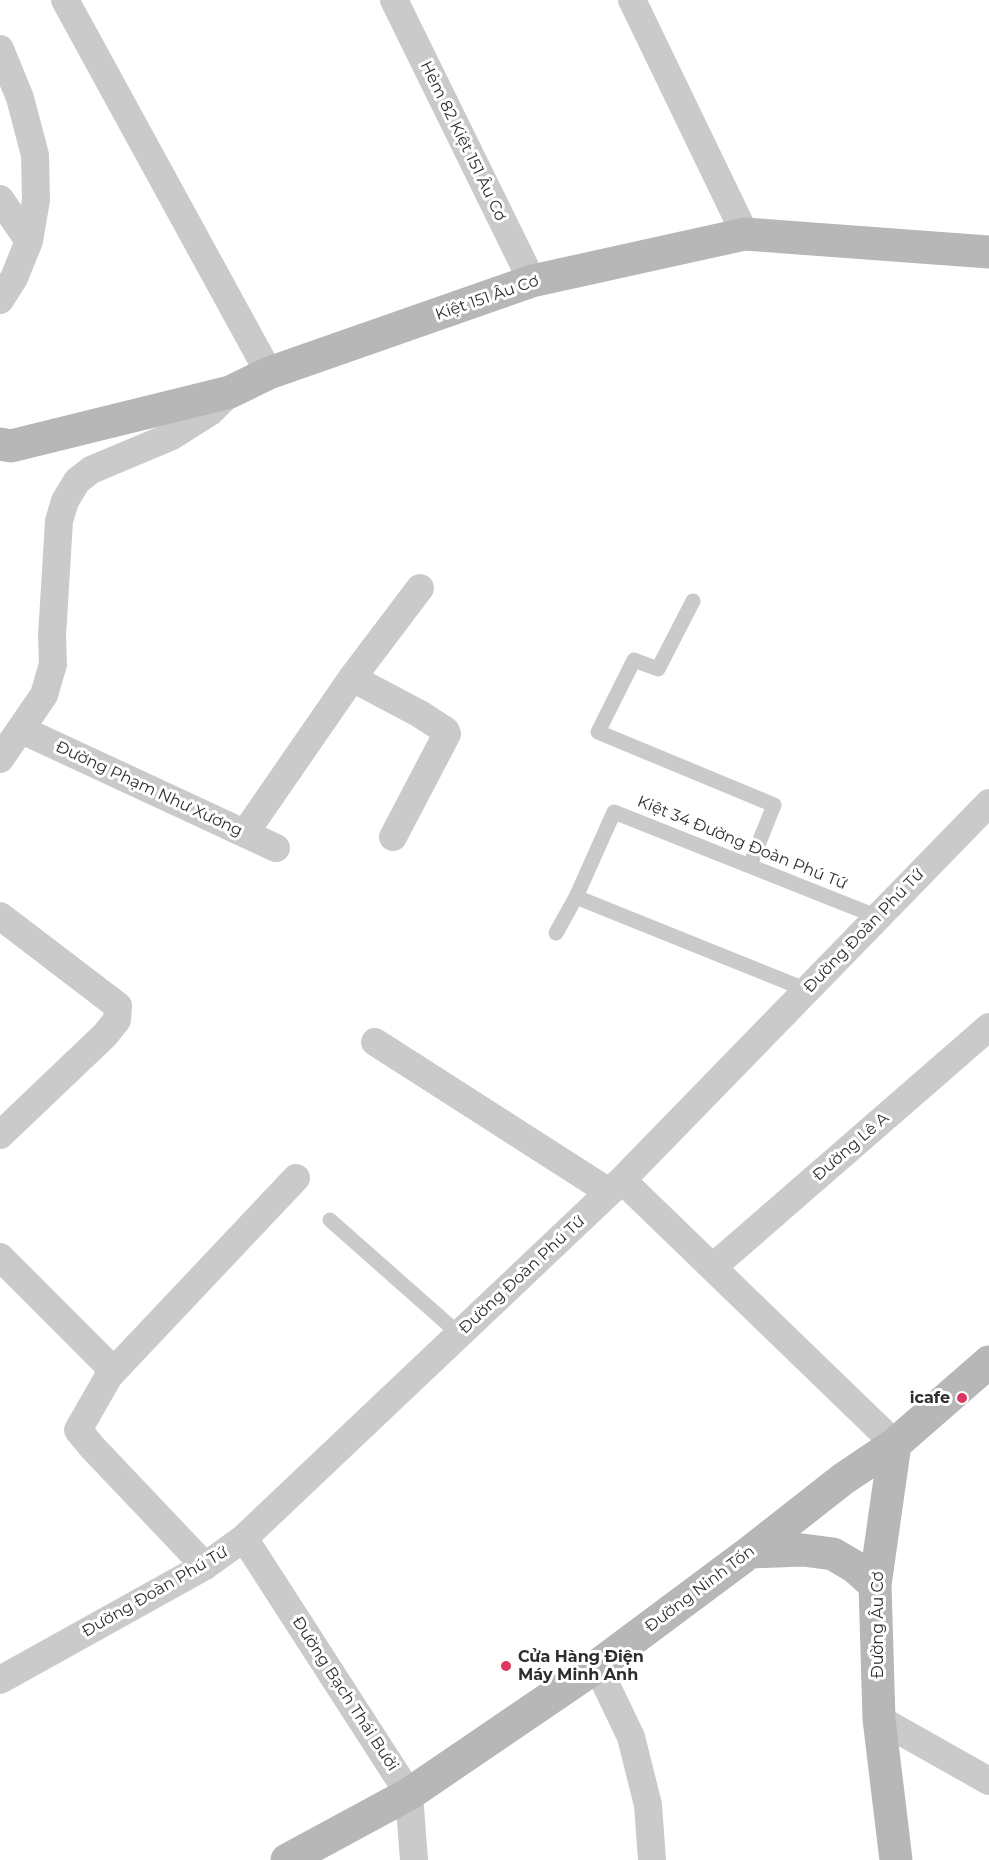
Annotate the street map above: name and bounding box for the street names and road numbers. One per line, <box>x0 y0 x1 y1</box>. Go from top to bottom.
street label: Hẻm 82 Kiệt 151 Âu Cơ <box>416 58 510 224</box>
street label: Kiệt 151 Âu Cơ <box>433 271 541 325</box>
street label: Đường Phạm Như Xương <box>52 737 246 841</box>
street label: Kiệt 34 Đường Đoàn Phú Tứ <box>634 792 850 894</box>
street label: Đường Đoàn Phú Tứ <box>800 865 928 997</box>
street label: Đường Lê A <box>809 1109 893 1185</box>
street label: Đường Đoàn Phú Tứ <box>455 1212 589 1338</box>
street label: Đường Ninh Tốn <box>641 1542 759 1636</box>
street label: Đường Đoàn Phú Tứ <box>79 1543 231 1641</box>
street label: Đường Âu Cơ <box>868 1571 888 1679</box>
street label: Đường Bạch Thái Bưởi <box>288 1613 402 1775</box>

